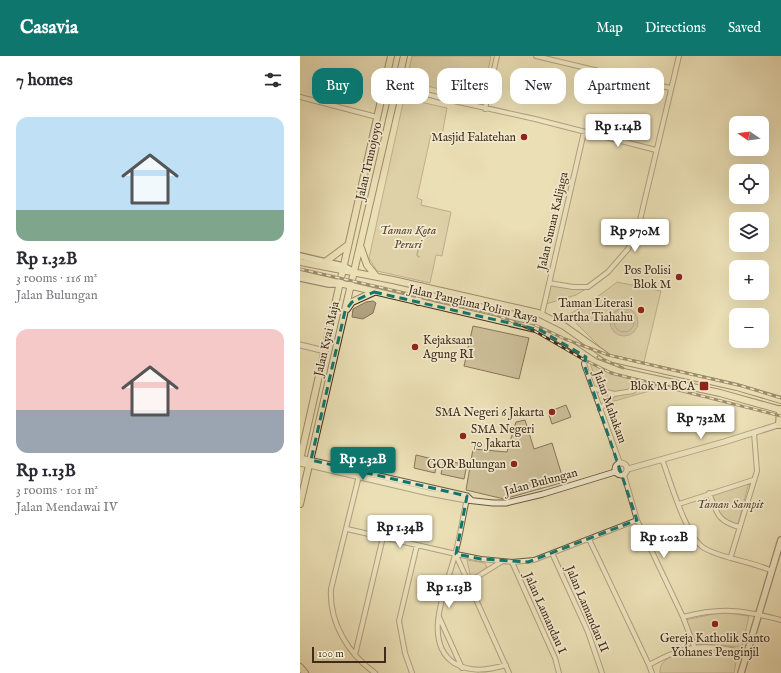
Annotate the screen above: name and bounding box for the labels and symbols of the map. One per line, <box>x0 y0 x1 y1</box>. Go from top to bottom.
pin: Rp 1.14B <box>577 114 659 148</box>
north arrow <box>729 116 769 156</box>
street label: Jalan Trunojoyo <box>352 120 386 204</box>
place label: Masjid Falatehan <box>432 130 517 145</box>
marker: Masjid Falatehan <box>519 132 529 142</box>
street label: Jalan Sunan Kalijaga <box>534 170 573 274</box>
pin: Rp 970M <box>598 219 672 253</box>
park label: Taman Kota Peruri <box>380 223 436 252</box>
place label: Pos Polisi Blok M <box>624 263 671 292</box>
marker: Pos Polisi Blok M <box>674 272 684 282</box>
street label: Jalan Panglima Polim Raya <box>405 281 540 327</box>
place label: Taman Literasi Martha Tiahahu <box>553 296 633 325</box>
street label: Jalan Kyai Maja <box>311 299 344 380</box>
marker: Taman Literasi Martha Tiahahu <box>636 305 646 315</box>
place label: Kejaksaan Agung RI <box>422 333 474 362</box>
marker: Kejaksaan Agung RI <box>410 342 420 352</box>
street label: Jalan Mahakam <box>588 367 630 446</box>
place label: Blok M BCA <box>630 379 696 394</box>
marker: Blok M BCA <box>698 380 710 392</box>
place label: SMA Negeri 6 Jakarta <box>435 405 545 421</box>
pin: Rp 732M <box>664 406 738 440</box>
marker: SMA Negeri 6 Jakarta <box>547 407 557 417</box>
place label: SMA Negeri 70 Jakarta <box>471 422 534 452</box>
marker: SMA Negeri 70 Jakarta <box>458 431 468 441</box>
pin: Rp 1.32B <box>322 447 404 481</box>
place label: GOR Bulungan <box>427 457 507 472</box>
marker: GOR Bulungan <box>509 459 519 469</box>
street label: Jalan Bulungan <box>501 465 580 500</box>
park label: Taman Sampit <box>696 497 765 512</box>
pin: Rp 1.34B <box>359 515 441 549</box>
pin: Rp 1.02B <box>623 525 705 559</box>
street label: Jalan Lamandau II <box>560 562 612 655</box>
street label: Jalan Lamandau I <box>519 568 570 656</box>
pin: Rp 1.13B <box>408 575 490 609</box>
marker: Gereja Katholik Santo Yohanes Penginjil <box>710 619 720 629</box>
place label: Gereja Katholik Santo Yohanes Penginjil <box>660 631 771 660</box>
scale bar <box>312 645 386 664</box>

